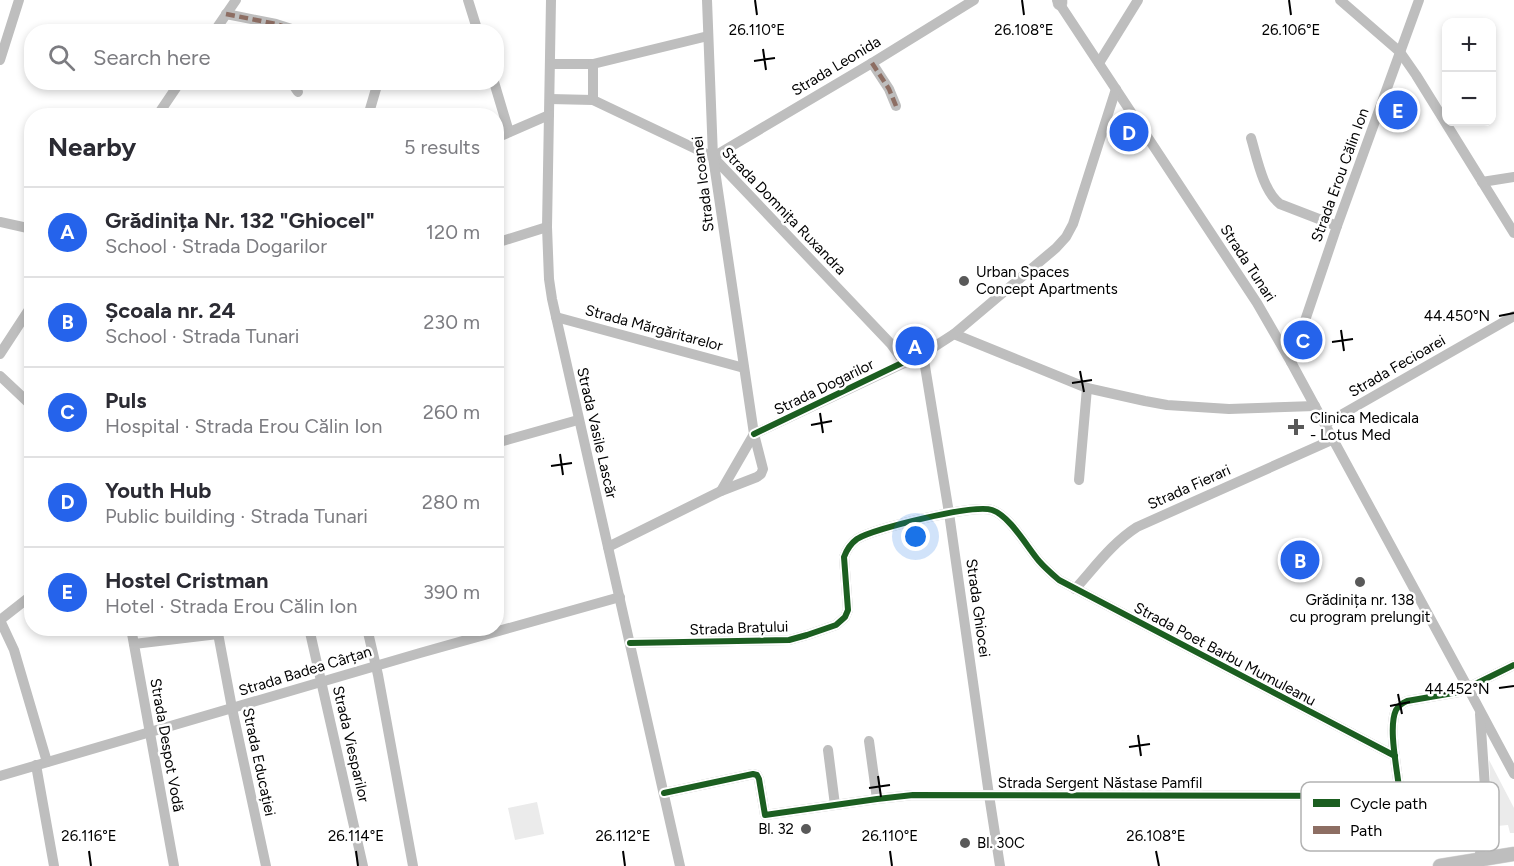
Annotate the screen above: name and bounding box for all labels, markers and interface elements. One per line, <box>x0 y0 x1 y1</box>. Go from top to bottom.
map controls <box>1442 18 1496 126</box>
button: + <box>1442 18 1496 72</box>
text: 26.110°E <box>729 21 785 39</box>
text: 26.108°E <box>994 21 1054 39</box>
text: 26.106°E <box>1262 21 1320 39</box>
search box <box>24 24 504 90</box>
street label: Strada Leonida <box>788 32 884 100</box>
icon: search <box>45 41 78 74</box>
text: Search here <box>93 44 211 71</box>
button: − <box>1442 72 1496 126</box>
pin: E <box>1378 88 1418 132</box>
street label: Strada Erou Călin Ion <box>1307 106 1373 244</box>
pin: D <box>1110 110 1148 154</box>
text: Nearby <box>48 131 136 163</box>
text: 5 results <box>404 135 480 159</box>
street label: Strada Icoanei <box>688 135 718 233</box>
street label: Strada Domnița Ruxandra <box>718 143 850 279</box>
text: Grădinița Nr. 132 "Ghiocel" <box>105 207 375 234</box>
text: A <box>60 220 75 244</box>
text: 120 m <box>426 220 480 244</box>
street label: Strada Tunari <box>1216 221 1280 305</box>
text: School · Strada Dogarilor <box>105 234 327 258</box>
place label: Urban Spaces Concept Apartments <box>976 263 1118 298</box>
marker: Urban Spaces Concept Apartments <box>957 274 971 288</box>
text: Școala nr. 24 <box>105 297 235 324</box>
street label: Strada Mărgăritarelor <box>583 301 725 355</box>
text: 44.450°N <box>1424 307 1490 325</box>
text: B <box>61 310 74 334</box>
text: 230 m <box>423 310 480 334</box>
pin: C <box>1284 318 1322 362</box>
text: School · Strada Tunari <box>105 324 300 348</box>
pin: A <box>896 324 934 368</box>
street label: Strada Fecioarei <box>1345 331 1449 401</box>
street label: Strada Dogarilor <box>771 355 877 419</box>
street label: Strada Vasile Lascăr <box>573 366 621 500</box>
text: Puls <box>105 387 146 414</box>
text: C <box>60 400 75 424</box>
text: 260 m <box>423 400 480 424</box>
place label: Clinica Medicala - Lotus Med <box>1310 409 1419 444</box>
text: Hospital · Strada Erou Călin Ion <box>105 414 382 438</box>
marker: Clinica Medicala - Lotus Med <box>1287 418 1305 436</box>
street label: Strada Fierari <box>1145 461 1233 513</box>
text: Youth Hub <box>105 477 211 504</box>
text: D <box>61 490 75 514</box>
text: 280 m <box>422 490 480 514</box>
text: Public building · Strada Tunari <box>105 504 368 528</box>
your location <box>901 522 930 551</box>
pin: B <box>1280 538 1320 582</box>
street label: Strada Ghiocei <box>962 557 994 659</box>
text: Hostel Cristman <box>105 567 269 594</box>
marker: Grădinița nr. 138 cu program prelungit <box>1353 575 1367 589</box>
text: E <box>62 580 73 604</box>
text: 390 m <box>423 580 480 604</box>
place label: Grădinița nr. 138 cu program prelungit <box>1290 591 1431 626</box>
text: Hotel · Strada Erou Călin Ion <box>105 594 357 618</box>
street label: Strada Poet Barbu Mumuleanu <box>1131 598 1319 710</box>
street label: Strada Brațului <box>689 617 789 639</box>
street label: Strada Badea Cârțan <box>236 642 374 700</box>
street label: Strada Despot Vodă <box>146 677 188 813</box>
text: 44.452°N <box>1424 680 1490 698</box>
street label: Strada Viesparilor <box>329 684 373 804</box>
street label: Strada Educației <box>239 706 279 818</box>
street label: Strada Sergent Năstase Pamfil <box>998 774 1202 792</box>
legend <box>1301 782 1499 851</box>
text: Cycle path <box>1350 794 1427 813</box>
place label: Bl. 32 <box>758 820 794 838</box>
text: Path <box>1350 821 1382 840</box>
marker: Bl. 32 <box>799 822 813 836</box>
text: 26.116°E <box>61 827 117 845</box>
text: 26.114°E <box>328 827 384 845</box>
text: 26.112°E <box>595 827 651 845</box>
text: 26.110°E <box>862 827 918 845</box>
text: 26.108°E <box>1126 827 1186 845</box>
place label: Bl. 30C <box>977 834 1025 852</box>
marker: Bl. 30C <box>958 836 972 850</box>

